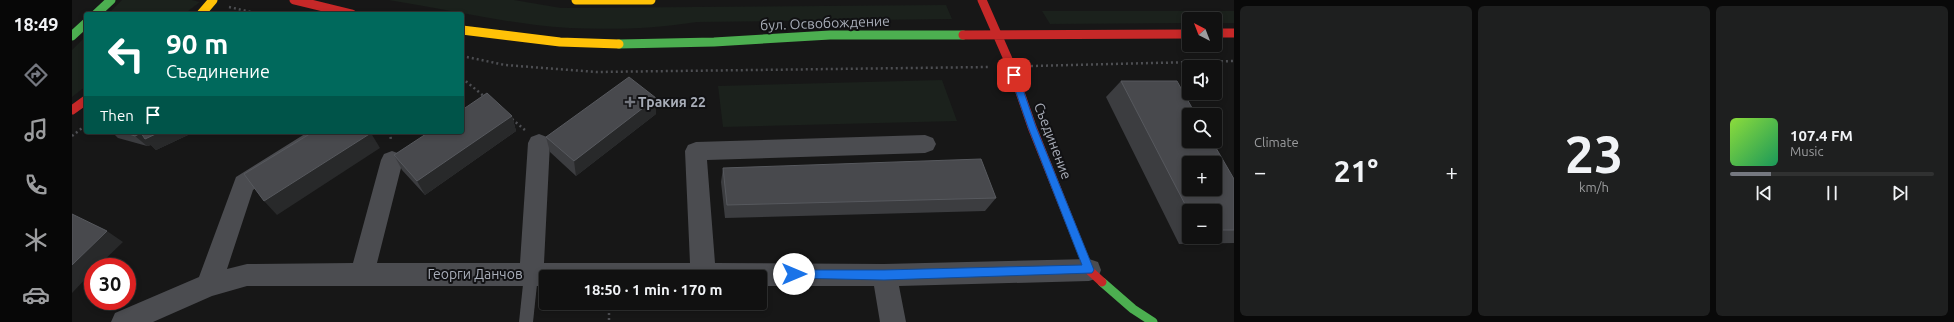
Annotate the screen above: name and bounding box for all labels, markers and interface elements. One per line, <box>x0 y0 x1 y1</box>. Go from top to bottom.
north arrow <box>1182 12 1222 52</box>
map controls <box>1182 12 1222 244</box>
street label: бул. Освобождение <box>760 13 890 33</box>
text: 18:49 <box>13 14 59 34</box>
icon: left <box>100 28 152 80</box>
text: 90 m <box>166 28 228 59</box>
pin <box>997 58 1031 92</box>
button: sound <box>1182 60 1222 100</box>
icon: directions <box>22 61 50 89</box>
text: Съединение <box>166 61 270 81</box>
icon: arrive <box>1003 64 1025 86</box>
place label: Тракия 22 <box>638 94 706 110</box>
marker: Тракия 22 <box>625 97 635 107</box>
street label: Съединение <box>1031 100 1075 182</box>
icon: arrive <box>142 104 164 126</box>
text: Then <box>100 107 134 124</box>
button: search <box>1182 108 1222 148</box>
icon: music <box>22 116 50 144</box>
text: 23 <box>1565 125 1623 183</box>
text: 107.4 FM <box>1790 127 1853 144</box>
text: Climate <box>1254 135 1299 149</box>
text: Music <box>1790 144 1824 158</box>
text: 21° <box>1334 154 1378 188</box>
button: + <box>1182 156 1222 196</box>
text: − <box>1254 159 1266 184</box>
text: + <box>1446 159 1458 184</box>
icon: phone <box>22 171 50 199</box>
text: km/h <box>1579 180 1609 194</box>
icon: previous <box>1753 182 1775 204</box>
icon: pause <box>1821 182 1843 204</box>
icon: next <box>1889 182 1911 204</box>
button: − <box>1182 204 1222 244</box>
icon: climate <box>22 226 50 254</box>
position arrow <box>773 253 815 295</box>
speed limit sign: 30 <box>84 258 136 310</box>
street label: Георги Данчов <box>427 266 523 282</box>
icon: car <box>22 281 50 309</box>
text: 18:50 · 1 min · 170 m <box>584 281 722 298</box>

